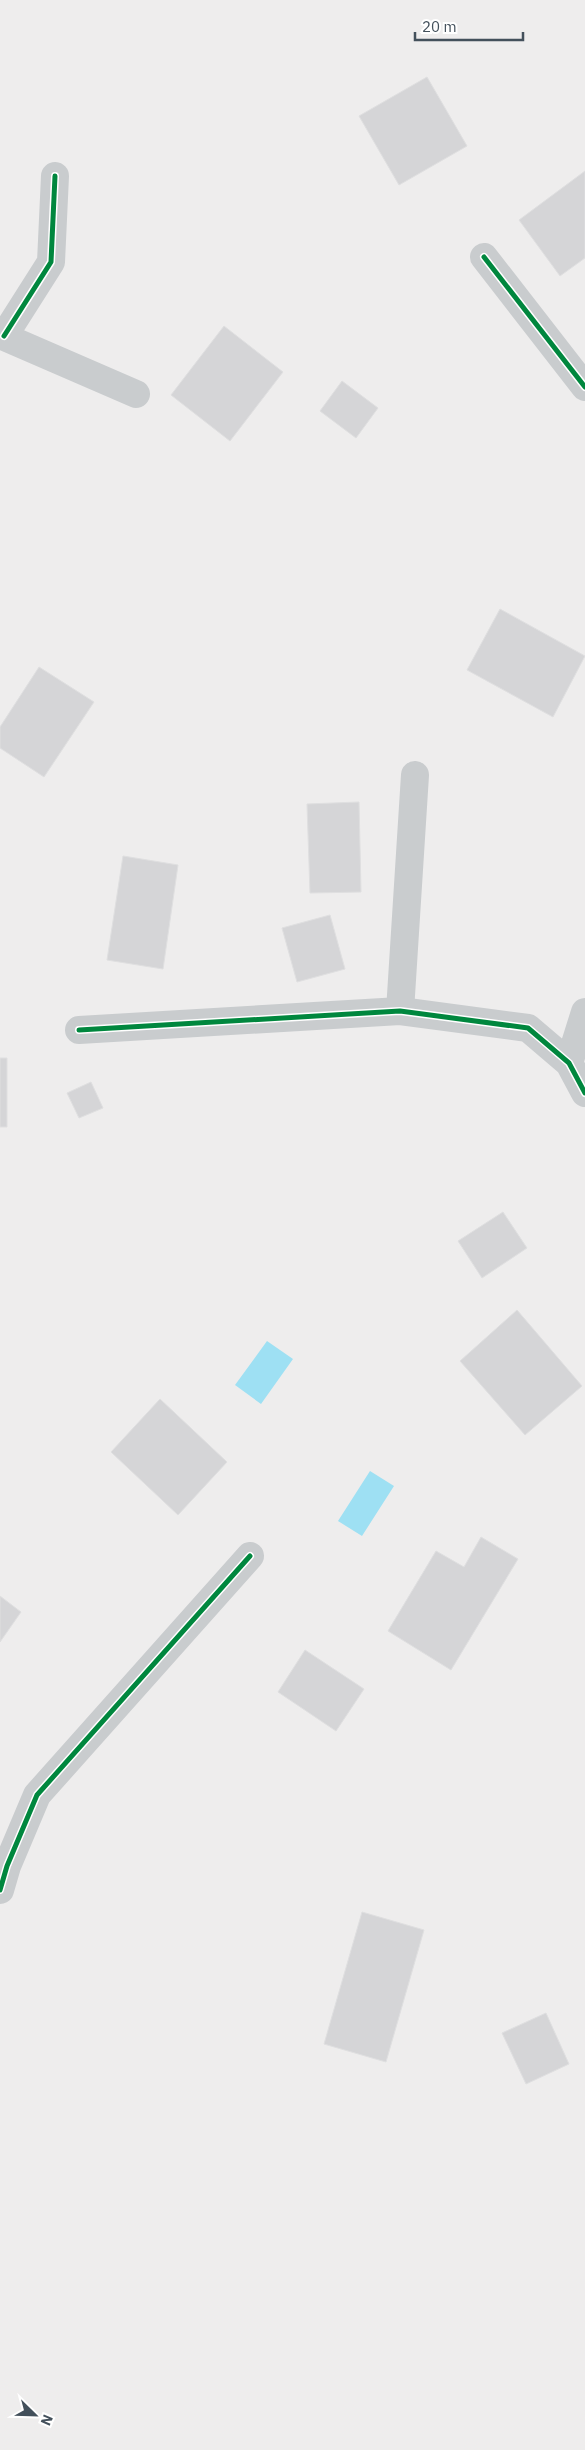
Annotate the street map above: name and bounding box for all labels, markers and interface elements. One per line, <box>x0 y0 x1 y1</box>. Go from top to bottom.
scale bar <box>415 10 522 42</box>
text: 20 m <box>422 17 457 36</box>
north arrow <box>10 2390 60 2440</box>
text: N <box>37 2412 57 2428</box>

